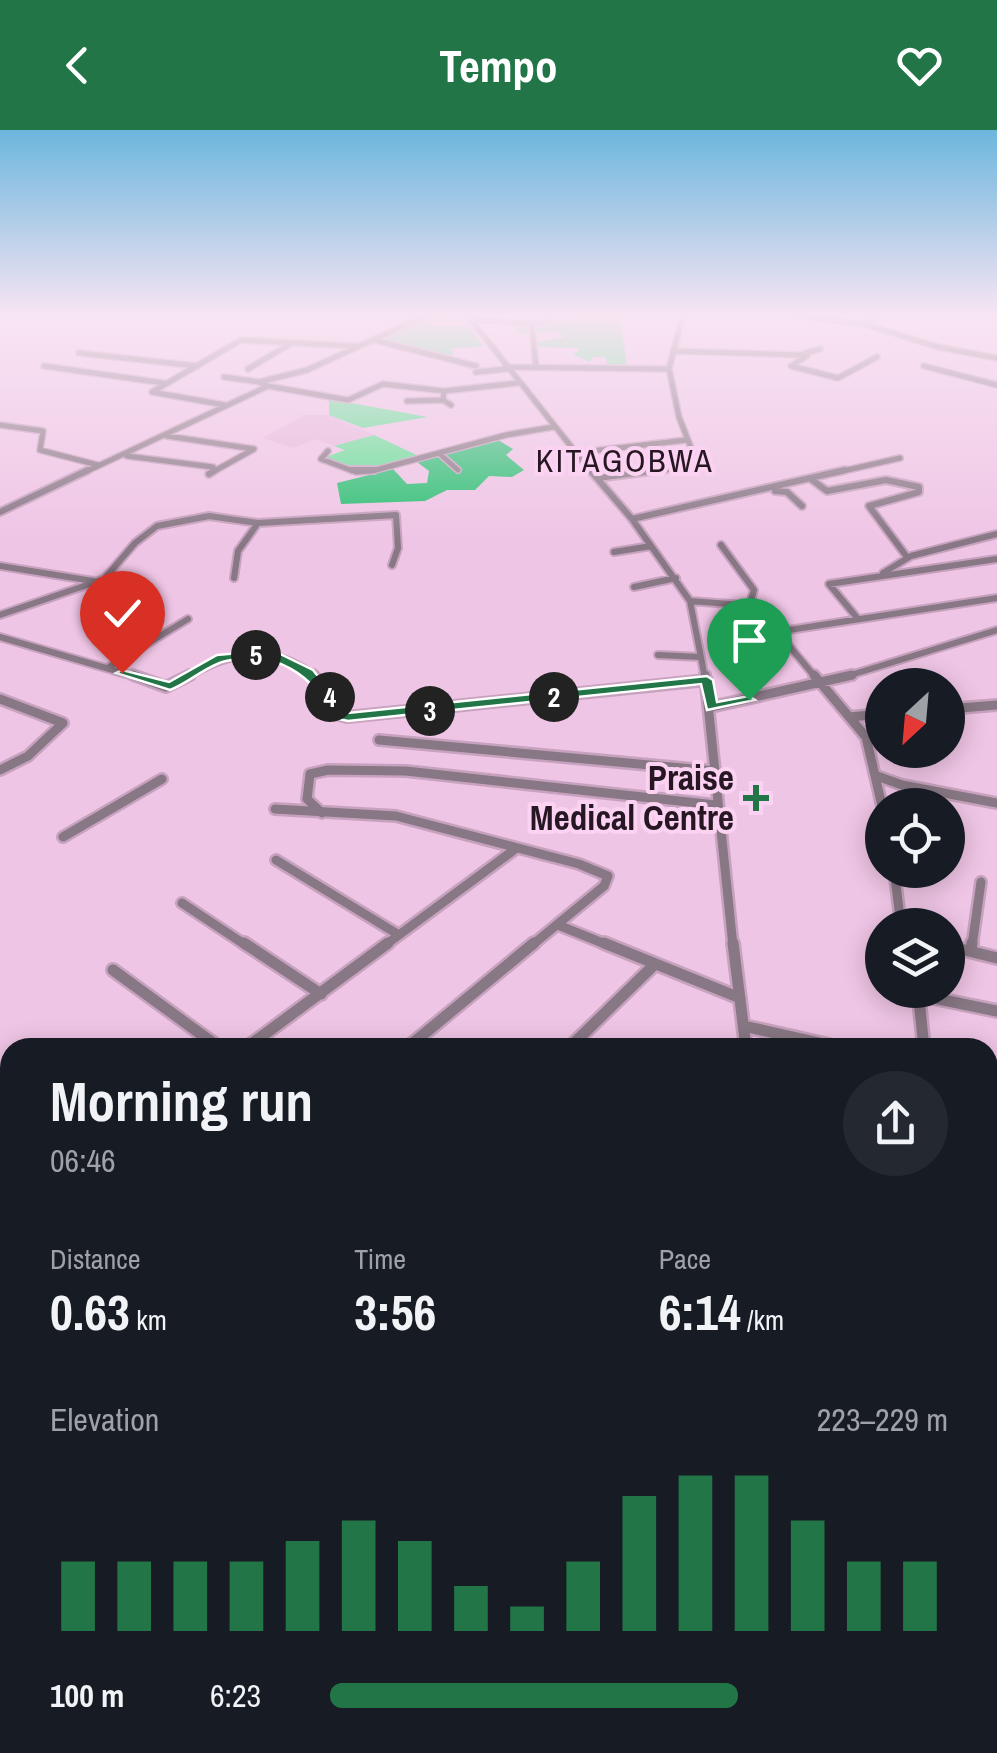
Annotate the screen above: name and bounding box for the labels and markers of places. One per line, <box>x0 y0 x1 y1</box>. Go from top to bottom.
pin <box>80 571 165 674</box>
pin <box>707 598 792 701</box>
pin: 5 <box>231 630 281 680</box>
pin: 4 <box>305 672 355 722</box>
pin: 2 <box>529 672 579 722</box>
pin: 3 <box>405 686 455 736</box>
place label: Praise Medical Centre <box>530 754 734 841</box>
marker: Praise Medical Centre <box>743 785 769 811</box>

